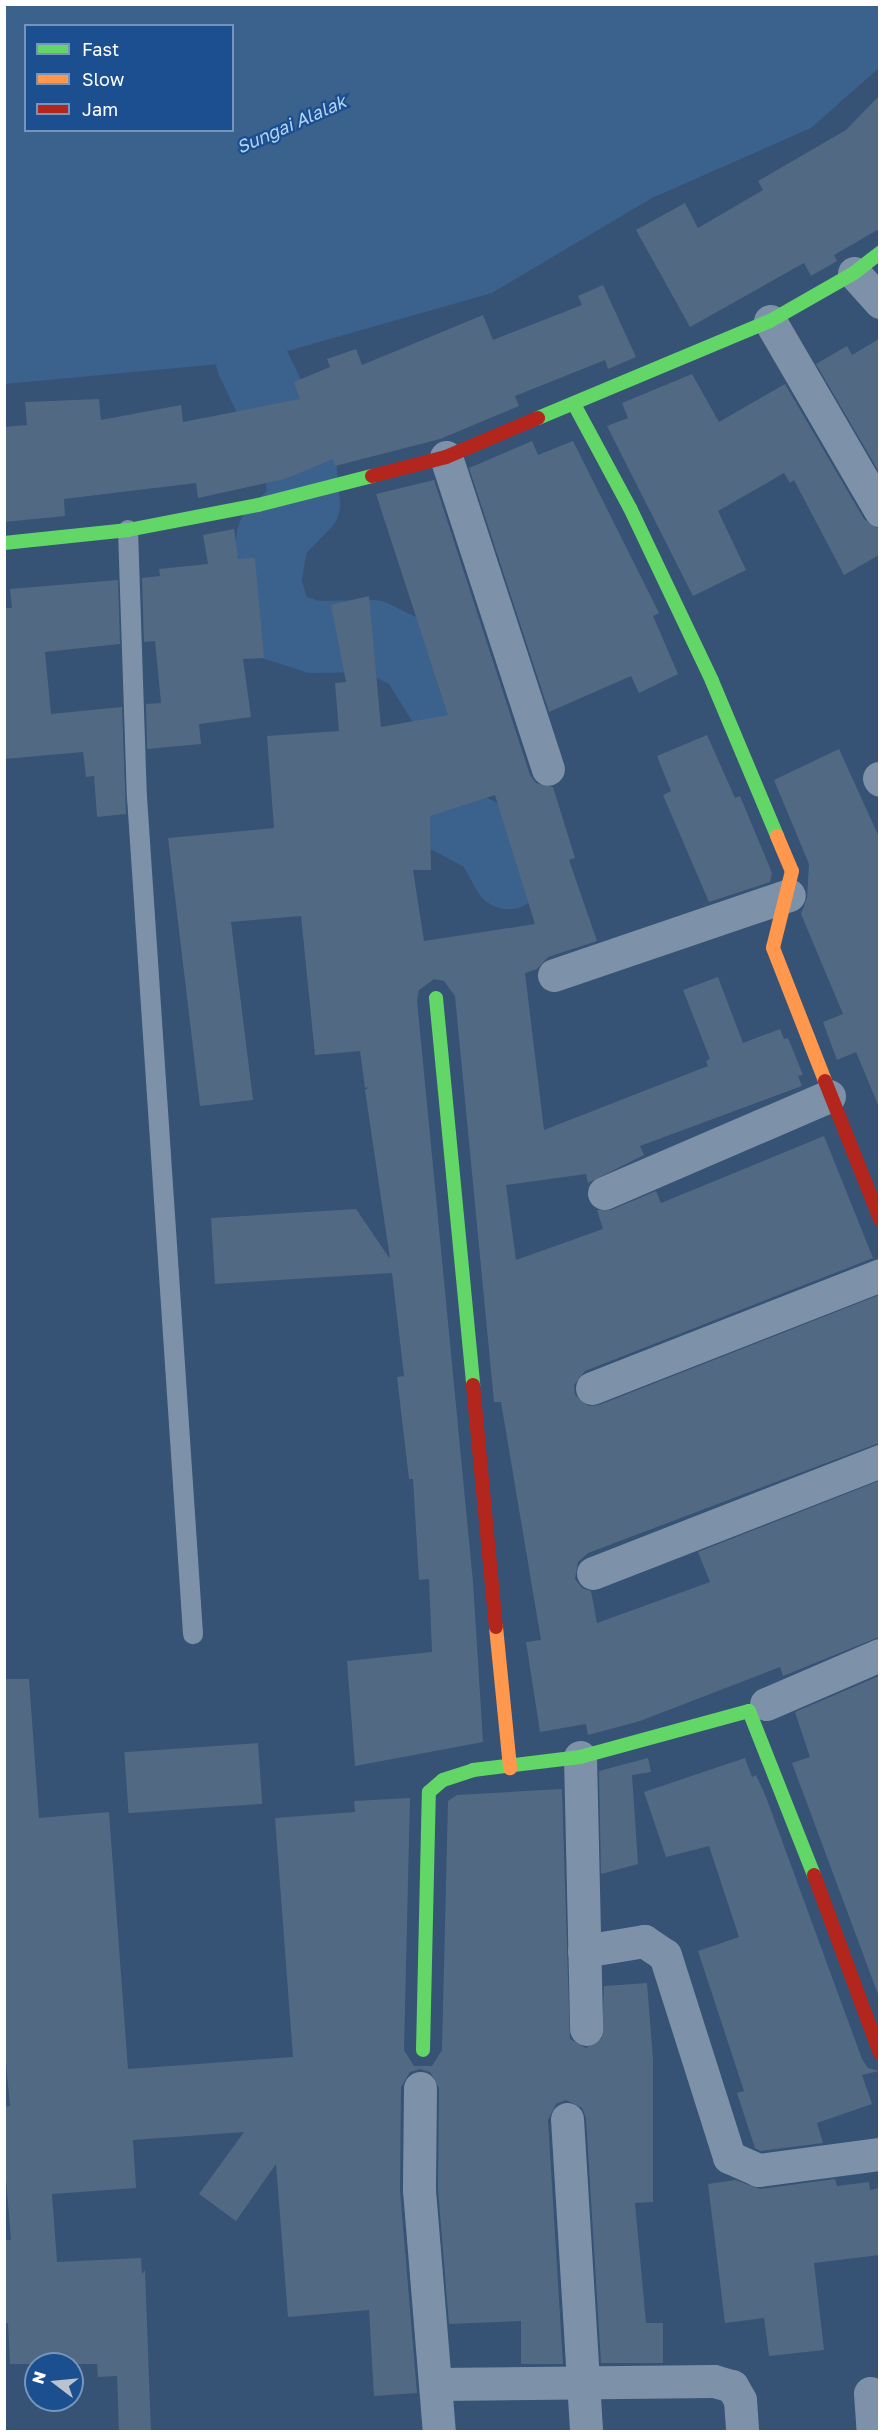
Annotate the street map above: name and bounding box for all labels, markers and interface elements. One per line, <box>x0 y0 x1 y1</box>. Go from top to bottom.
legend <box>24 24 234 132</box>
text: Fast <box>82 38 119 60</box>
text: Slow <box>82 68 124 90</box>
water label: Sungai Alalak <box>233 90 349 158</box>
text: Jam <box>82 98 118 120</box>
north arrow <box>24 2352 84 2412</box>
text: N <box>27 2369 50 2386</box>

